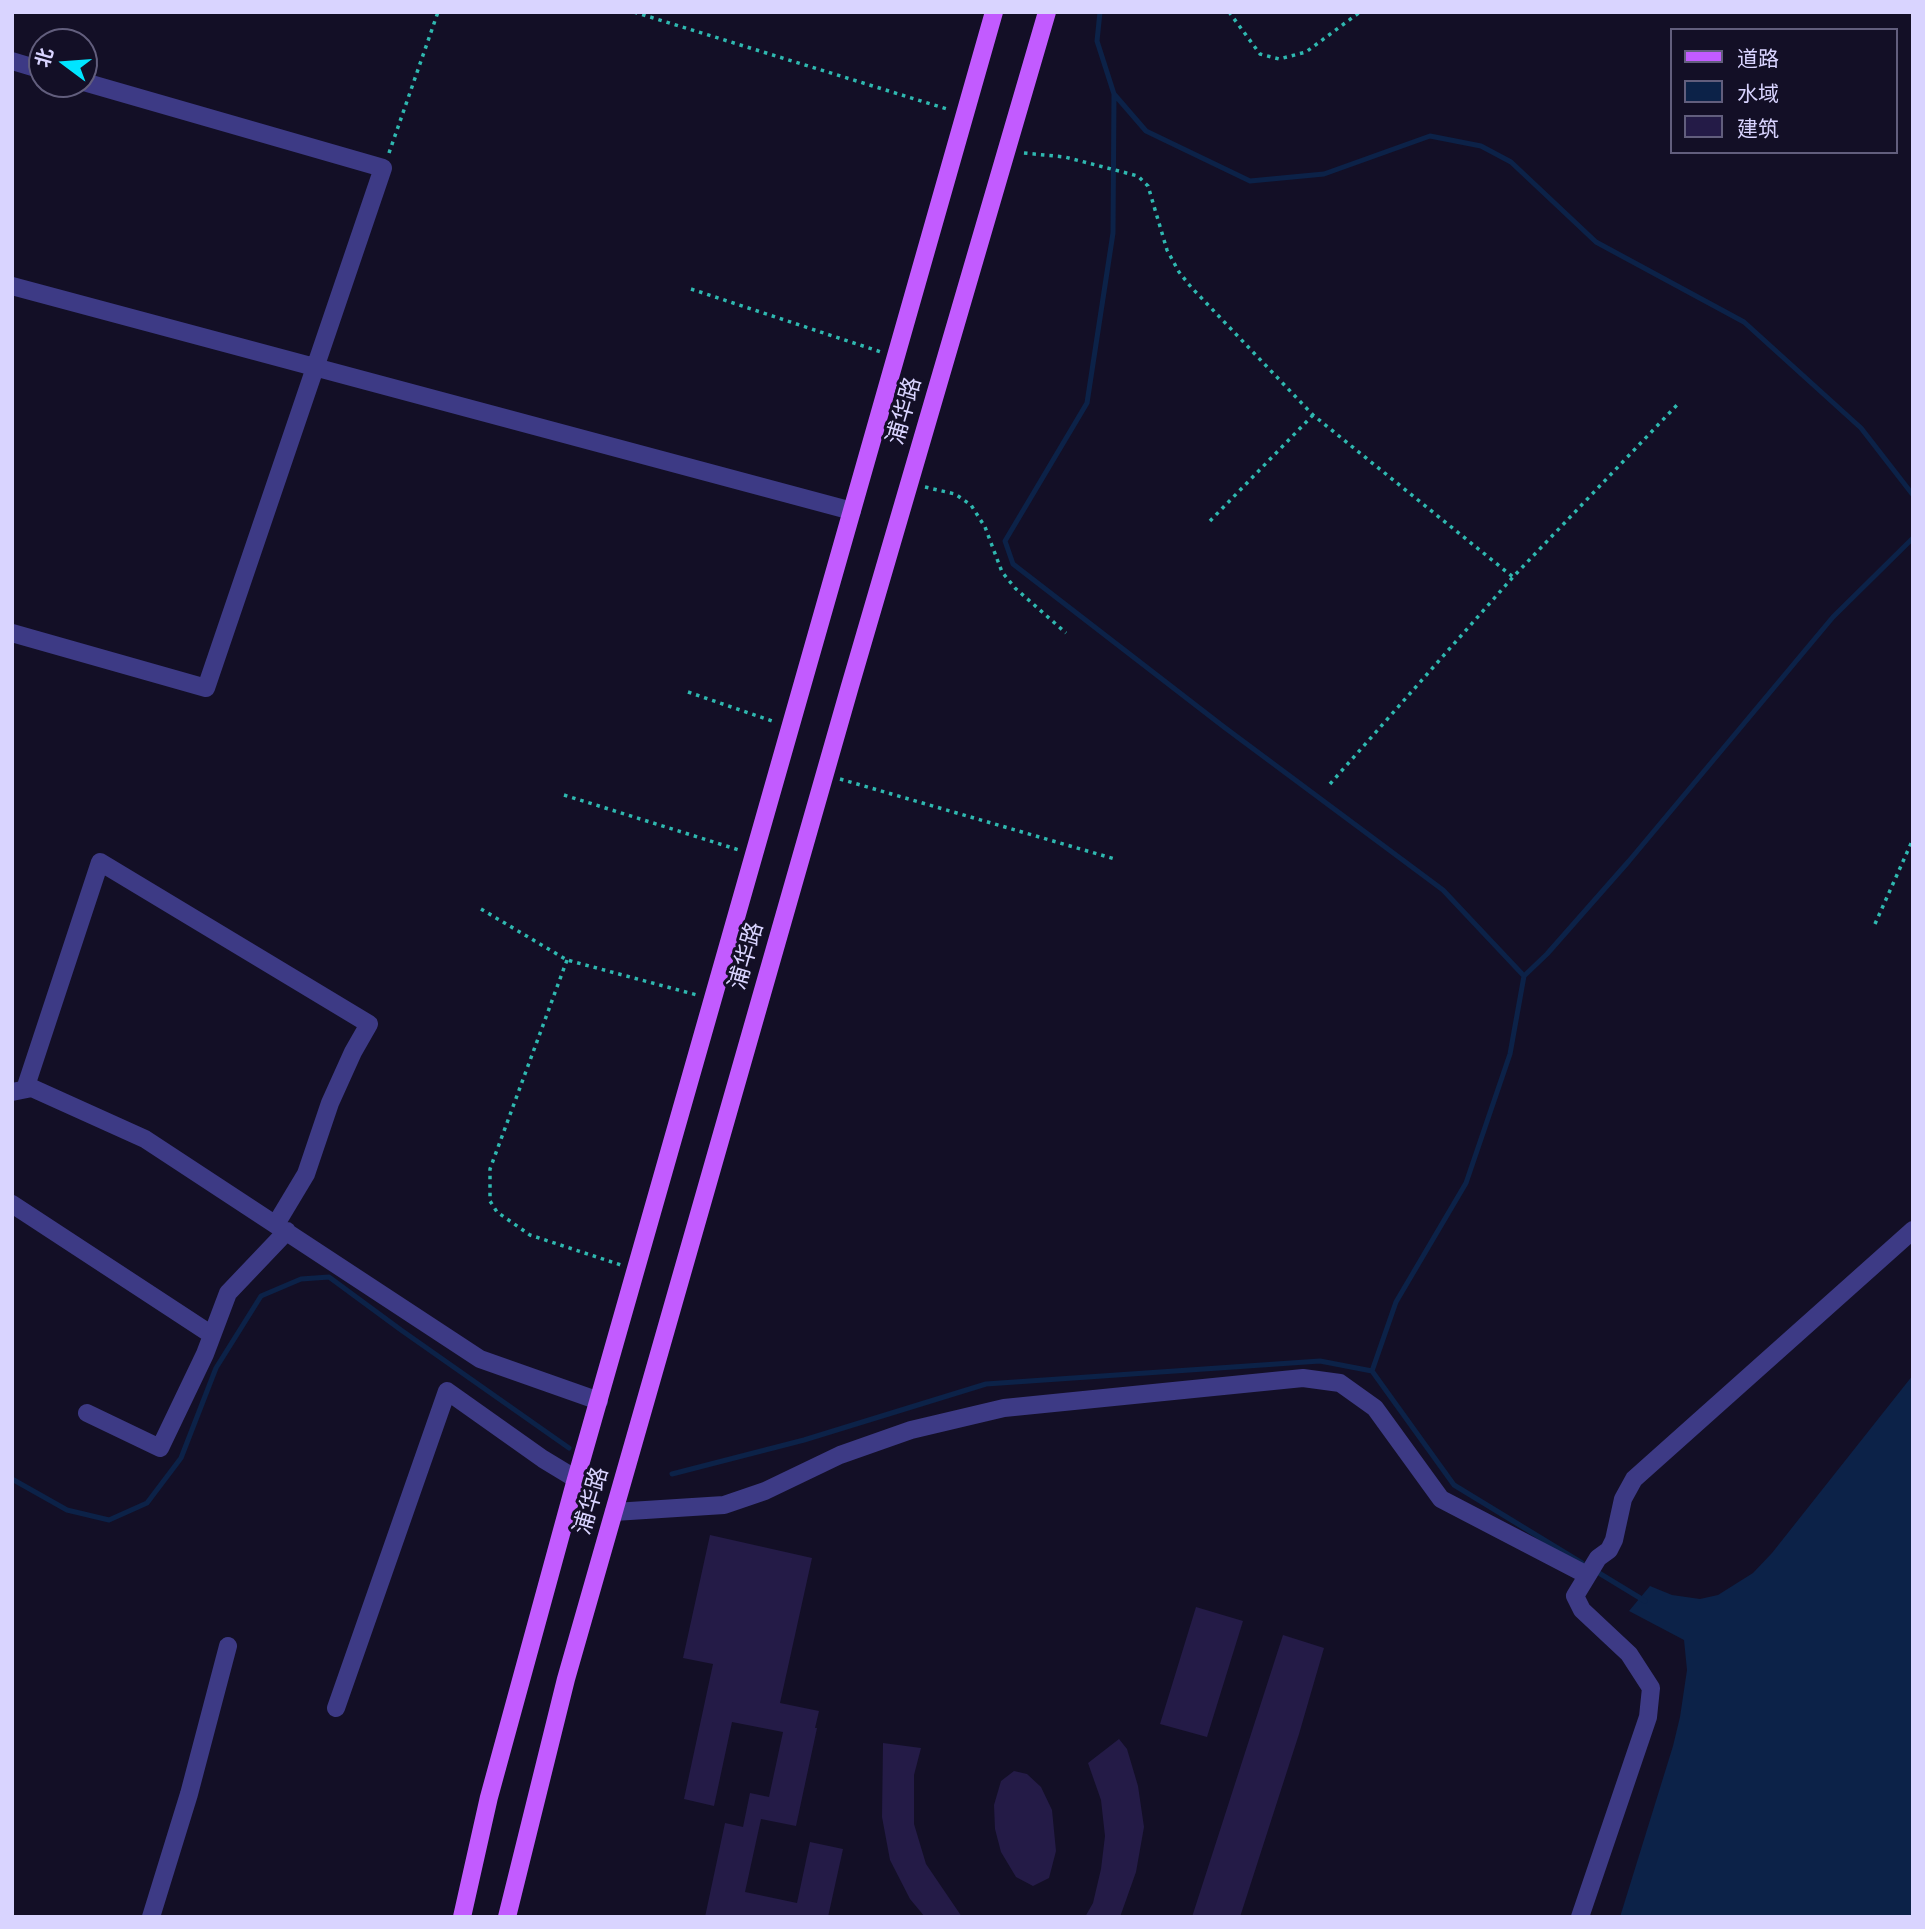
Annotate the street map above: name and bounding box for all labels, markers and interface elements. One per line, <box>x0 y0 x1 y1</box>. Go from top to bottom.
north arrow <box>28 28 98 98</box>
legend <box>1670 28 1897 154</box>
text: 北 <box>32 46 57 70</box>
text: 道路 <box>1737 47 1779 70</box>
text: 水域 <box>1737 82 1779 105</box>
text: 建筑 <box>1737 117 1779 140</box>
street label: 浦华路 <box>882 374 928 448</box>
street label: 浦华路 <box>724 919 770 993</box>
street label: 浦华路 <box>569 1464 615 1538</box>

